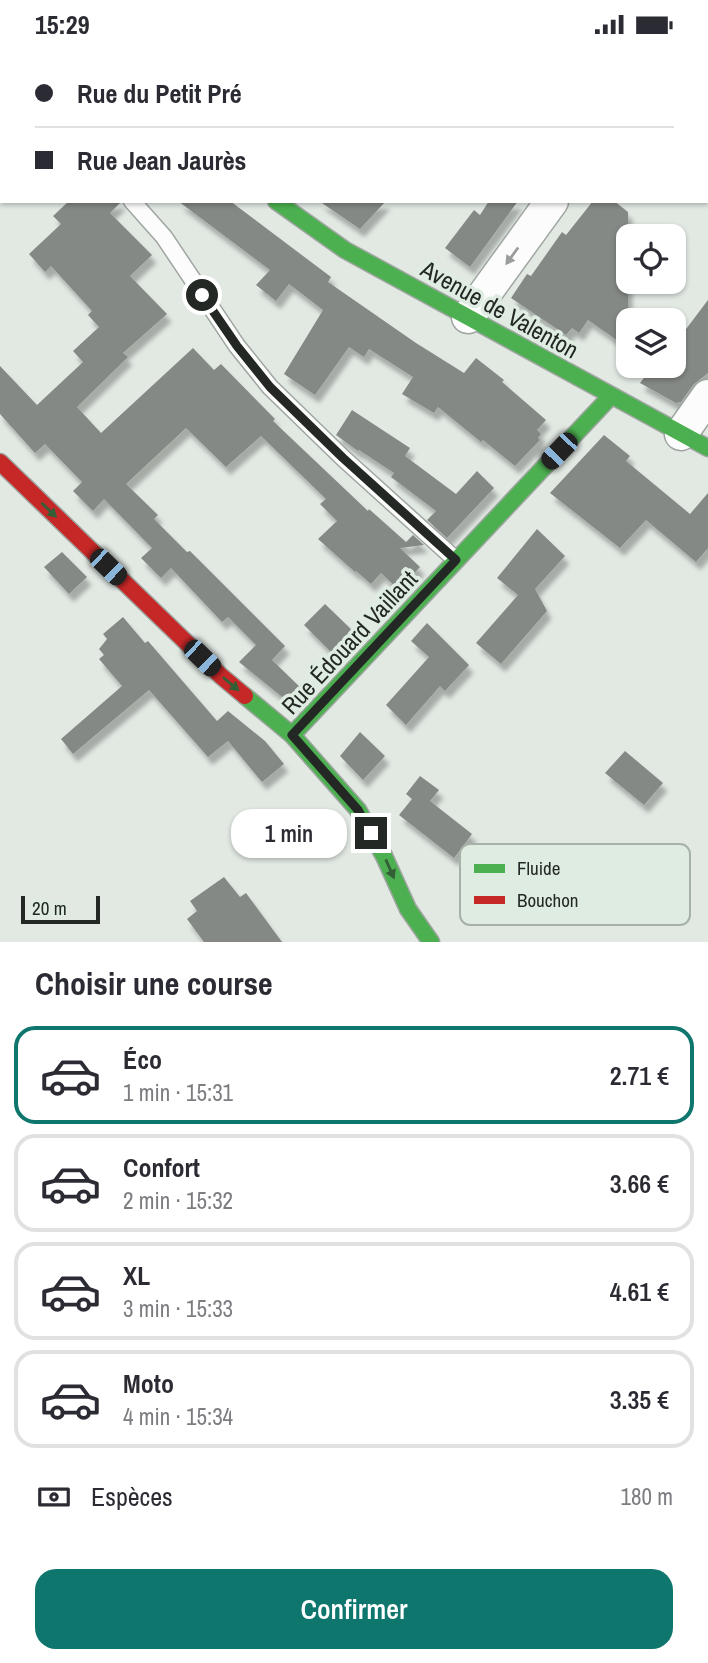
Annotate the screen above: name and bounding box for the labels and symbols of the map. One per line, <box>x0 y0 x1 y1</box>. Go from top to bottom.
one-way arrow <box>505 247 519 265</box>
street label: Avenue de Valenton <box>415 252 585 366</box>
route start <box>186 279 218 311</box>
car <box>537 429 582 473</box>
one-way arrow <box>40 501 57 517</box>
car <box>86 545 131 589</box>
street label: Rue Édouard Vaillant <box>274 563 424 721</box>
car <box>180 636 225 680</box>
one-way arrow <box>222 676 239 691</box>
callout: 1 min <box>231 809 346 857</box>
route end <box>355 817 387 849</box>
legend <box>460 844 690 925</box>
text: Fluide <box>517 855 560 881</box>
one-way arrow <box>384 859 395 879</box>
text: Bouchon <box>517 887 579 913</box>
scale bar <box>21 893 100 925</box>

